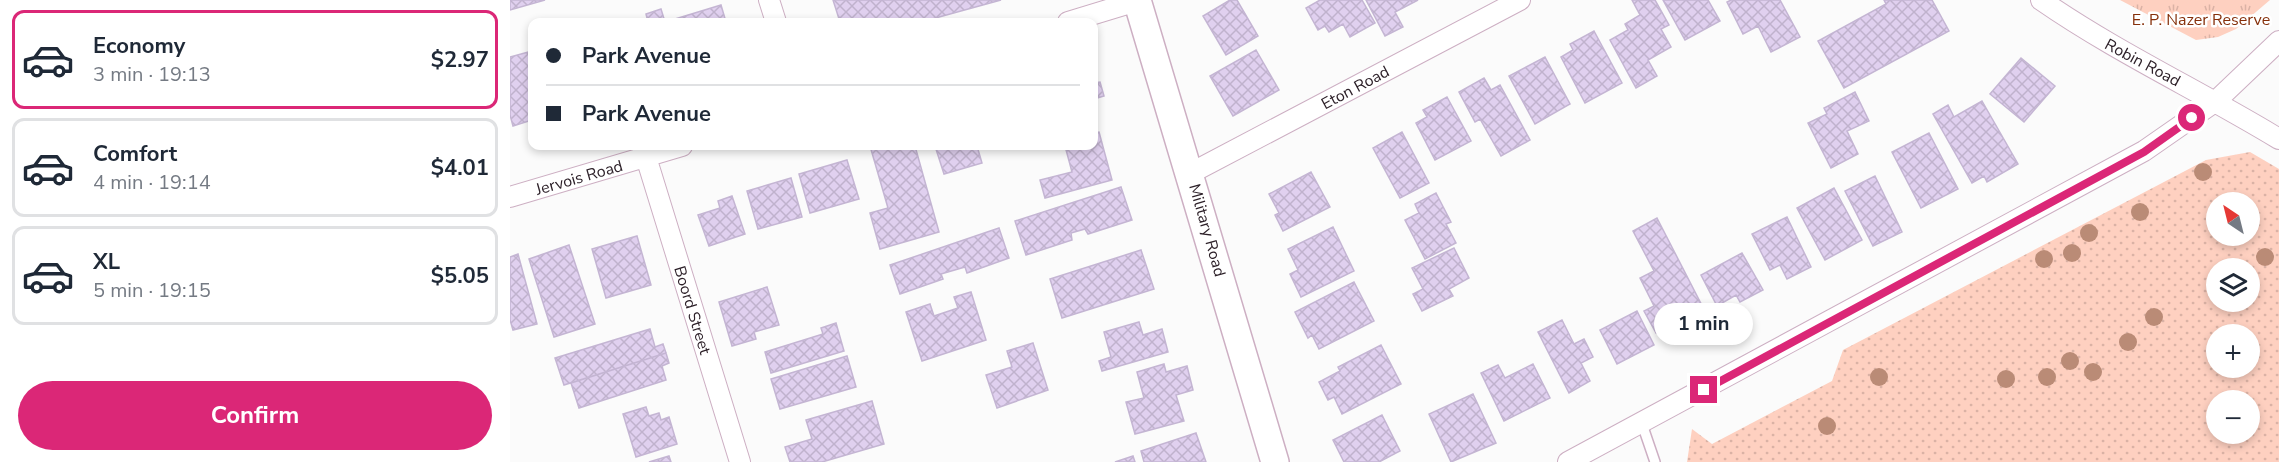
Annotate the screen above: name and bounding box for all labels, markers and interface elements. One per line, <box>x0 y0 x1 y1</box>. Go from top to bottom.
park label: E. P. Nazer Reserve <box>2132 9 2270 31</box>
text: Economy <box>93 31 185 61</box>
icon: car <box>21 33 75 87</box>
street label: Robin Road <box>2101 34 2184 92</box>
text: Park Avenue <box>582 41 711 71</box>
text: $2.97 <box>431 45 489 75</box>
text: 3 min · 19:13 <box>93 61 211 88</box>
street label: Eton Road <box>1318 61 1393 115</box>
text: Park Avenue <box>582 99 711 129</box>
route start <box>2178 104 2205 131</box>
text: Comfort <box>93 139 177 169</box>
icon: car <box>21 141 75 195</box>
text: $4.01 <box>431 153 489 183</box>
street label: Jervois Road <box>532 155 625 201</box>
text: 4 min · 19:14 <box>93 169 211 196</box>
street label: Military Road <box>1183 181 1231 279</box>
north arrow <box>2206 192 2260 246</box>
map controls <box>2206 192 2260 444</box>
text: XL <box>93 247 120 277</box>
icon: car <box>21 249 75 303</box>
button: layers <box>2206 258 2260 312</box>
text: $5.05 <box>431 261 489 291</box>
street label: Boord Street <box>668 263 716 358</box>
text: 5 min · 19:15 <box>93 277 211 304</box>
callout: 1 min <box>1654 303 1754 345</box>
text: 1 min <box>1678 310 1729 337</box>
button: + <box>2206 324 2260 378</box>
route end <box>1690 376 1717 403</box>
button: Confirm <box>18 381 492 450</box>
button: − <box>2206 390 2260 444</box>

